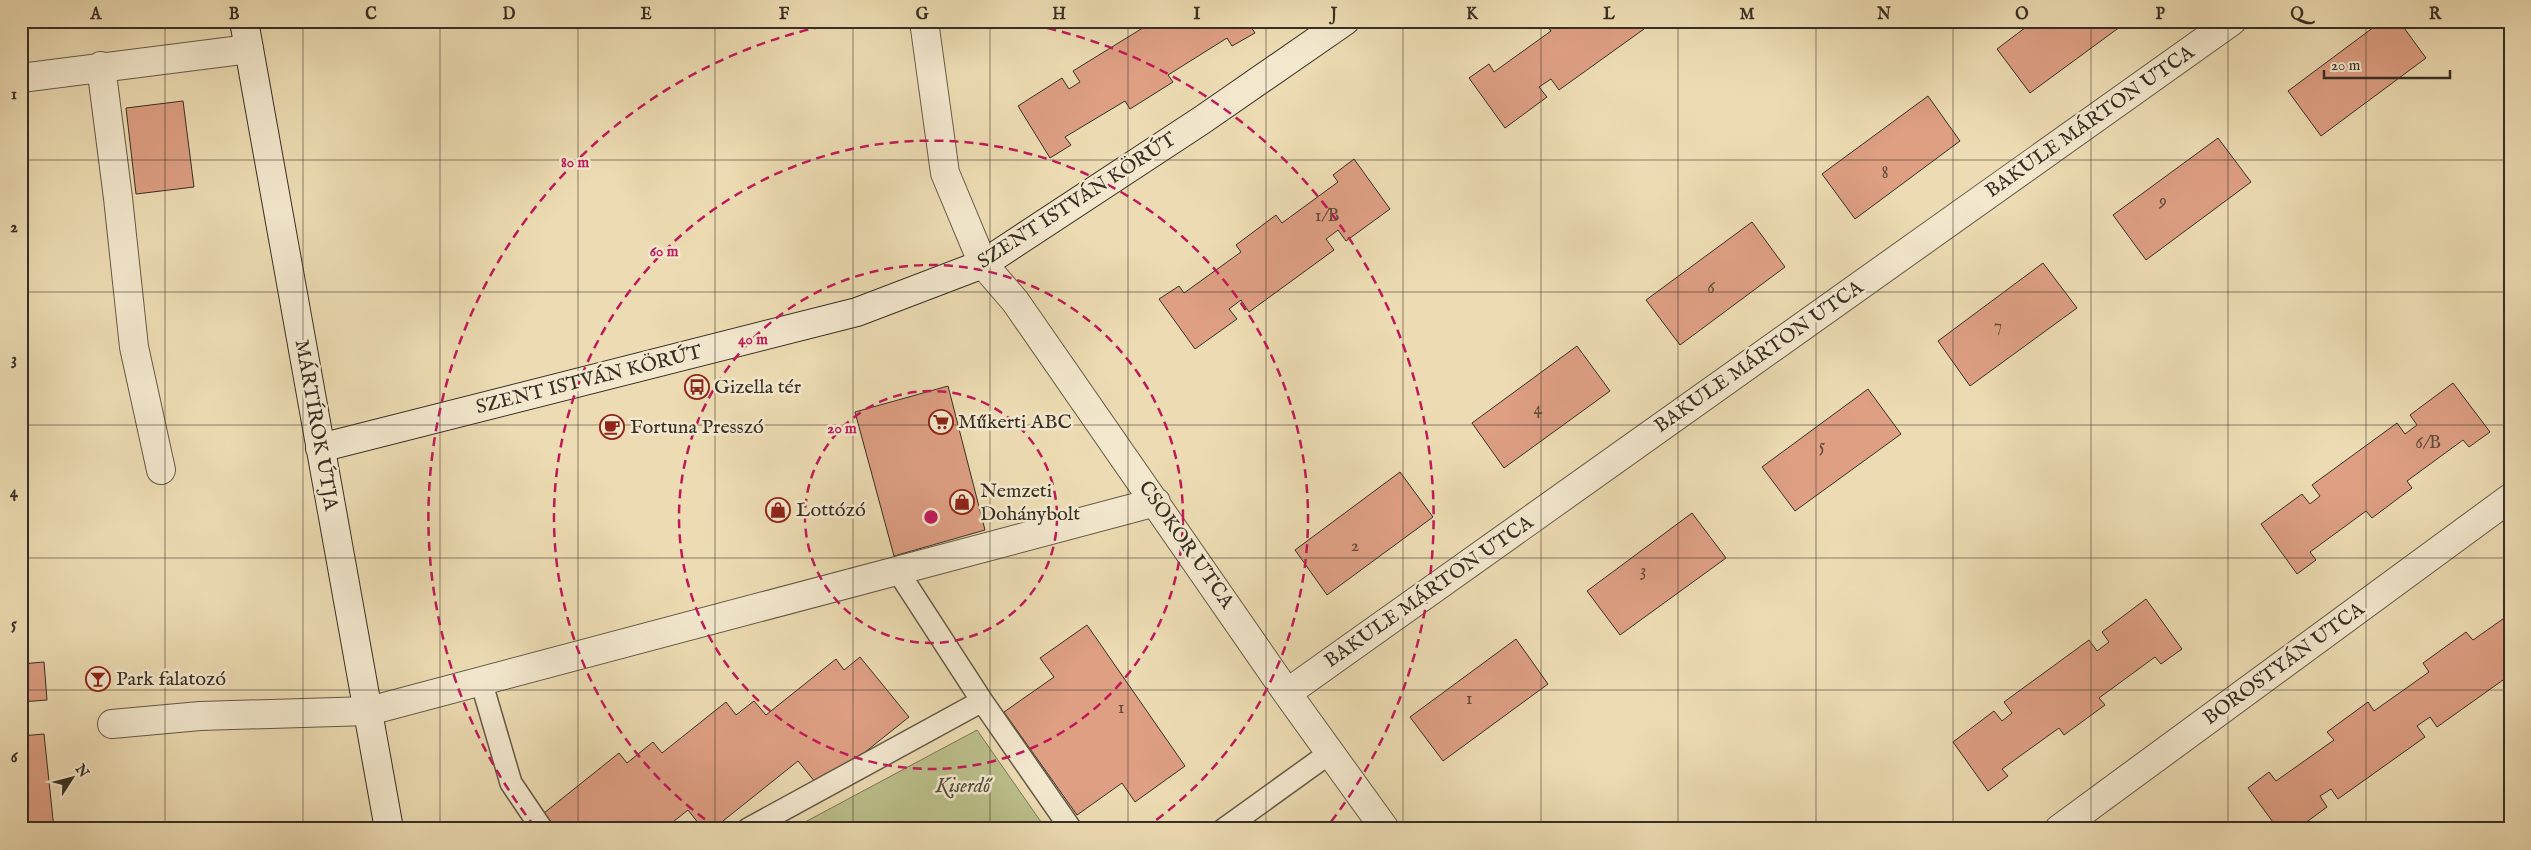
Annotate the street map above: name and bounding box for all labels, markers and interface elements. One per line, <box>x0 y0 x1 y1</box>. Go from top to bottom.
text: A <box>90 5 103 25</box>
text: B <box>229 5 240 25</box>
text: C <box>365 5 377 25</box>
text: D <box>503 5 516 25</box>
text: E <box>640 5 652 25</box>
text: F <box>779 5 790 25</box>
text: G <box>916 5 929 25</box>
text: H <box>1052 5 1066 25</box>
text: I <box>1194 5 1201 25</box>
text: J <box>1329 5 1338 25</box>
text: K <box>1466 5 1479 25</box>
text: L <box>1603 5 1615 25</box>
text: M <box>1739 5 1755 25</box>
text: N <box>1876 5 1891 25</box>
text: O <box>2015 5 2029 25</box>
text: P <box>2155 5 2165 25</box>
text: Q <box>2290 5 2315 25</box>
text: R <box>2429 5 2442 25</box>
street label: BAKULE MÁRTON UTCA <box>1981 40 2200 204</box>
scale bar <box>2324 48 2450 80</box>
text: 20 m <box>2331 56 2361 75</box>
text: 1 <box>11 85 17 105</box>
street label: SZENT ISTVÁN KÖRÚT <box>973 127 1181 275</box>
text: 80 m <box>561 153 589 172</box>
house number: 8 <box>1881 162 1889 185</box>
house number: 9 <box>2158 190 2167 213</box>
house number: 1/B <box>1315 205 1339 228</box>
text: 2 <box>10 218 18 238</box>
text: 60 m <box>650 242 679 261</box>
street label: BAKULE MÁRTON UTCA <box>1650 275 1869 439</box>
house number: 6 <box>1707 277 1715 300</box>
house number: 7 <box>1994 315 2002 338</box>
text: 40 m <box>738 330 768 349</box>
street label: MÁRTÍROK ÚTJA <box>289 338 343 513</box>
street label: SZENT ISTVÁN KÖRÚT <box>473 340 705 420</box>
text: 3 <box>11 350 17 370</box>
bus stop icon: Gizella tér <box>684 374 710 400</box>
place label: Gizella tér <box>714 375 802 400</box>
house number: 4 <box>1534 398 1543 421</box>
supermarket icon: Műkerti ABC <box>928 409 954 435</box>
place label: Műkerti ABC <box>958 410 1072 435</box>
cafe icon: Fortuna Presszó <box>599 414 625 440</box>
place label: Fortuna Presszó <box>630 415 764 440</box>
text: 20 m <box>827 419 857 438</box>
house number: 6/B <box>2415 432 2441 455</box>
house number: 5 <box>1819 435 1826 458</box>
street label: CSOKOR UTCA <box>1133 476 1240 614</box>
place label: Nemzeti Dohánybolt <box>980 479 1080 527</box>
text: 4 <box>10 483 19 503</box>
shop icon: Nemzeti Dohánybolt <box>949 489 975 515</box>
shop icon: Lottózó <box>765 497 791 523</box>
place label: Lottózó <box>796 498 866 523</box>
centre of rings <box>922 508 940 526</box>
street label: BAKULE MÁRTON UTCA <box>1320 510 1539 674</box>
house number: 2 <box>1351 535 1359 558</box>
house number: 3 <box>1640 560 1646 583</box>
street label: BOROSTYÁN UTCA <box>2198 597 2370 731</box>
text: 5 <box>11 615 17 635</box>
bar icon: Park falatozó <box>85 666 111 692</box>
place label: Park falatozó <box>116 667 226 692</box>
house number: 1 <box>1466 688 1472 711</box>
house number: 1 <box>1118 697 1124 720</box>
text: 6 <box>11 748 19 768</box>
north arrow <box>48 752 98 802</box>
text: N <box>70 760 93 781</box>
park label: Kiserdő <box>935 774 993 799</box>

